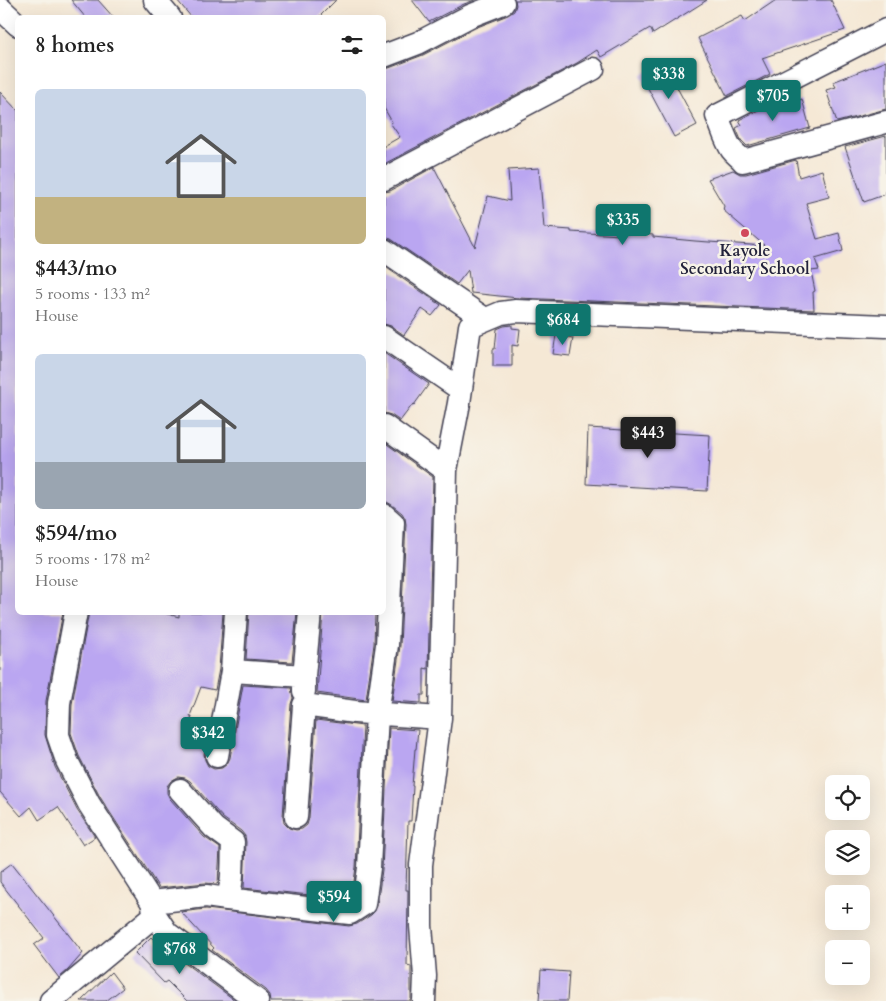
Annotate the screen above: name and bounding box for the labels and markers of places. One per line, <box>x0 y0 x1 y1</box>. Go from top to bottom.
pin: $338 <box>639 58 699 100</box>
pin: $705 <box>743 80 803 122</box>
pin: $335 <box>593 204 653 246</box>
marker: Kayole Secondary School <box>739 227 751 239</box>
place label: Kayole Secondary School <box>680 240 810 280</box>
pin: $684 <box>533 304 593 346</box>
pin: $443 <box>618 416 678 459</box>
pin: $342 <box>178 716 238 759</box>
pin: $594 <box>304 880 364 923</box>
pin: $768 <box>150 932 210 975</box>

